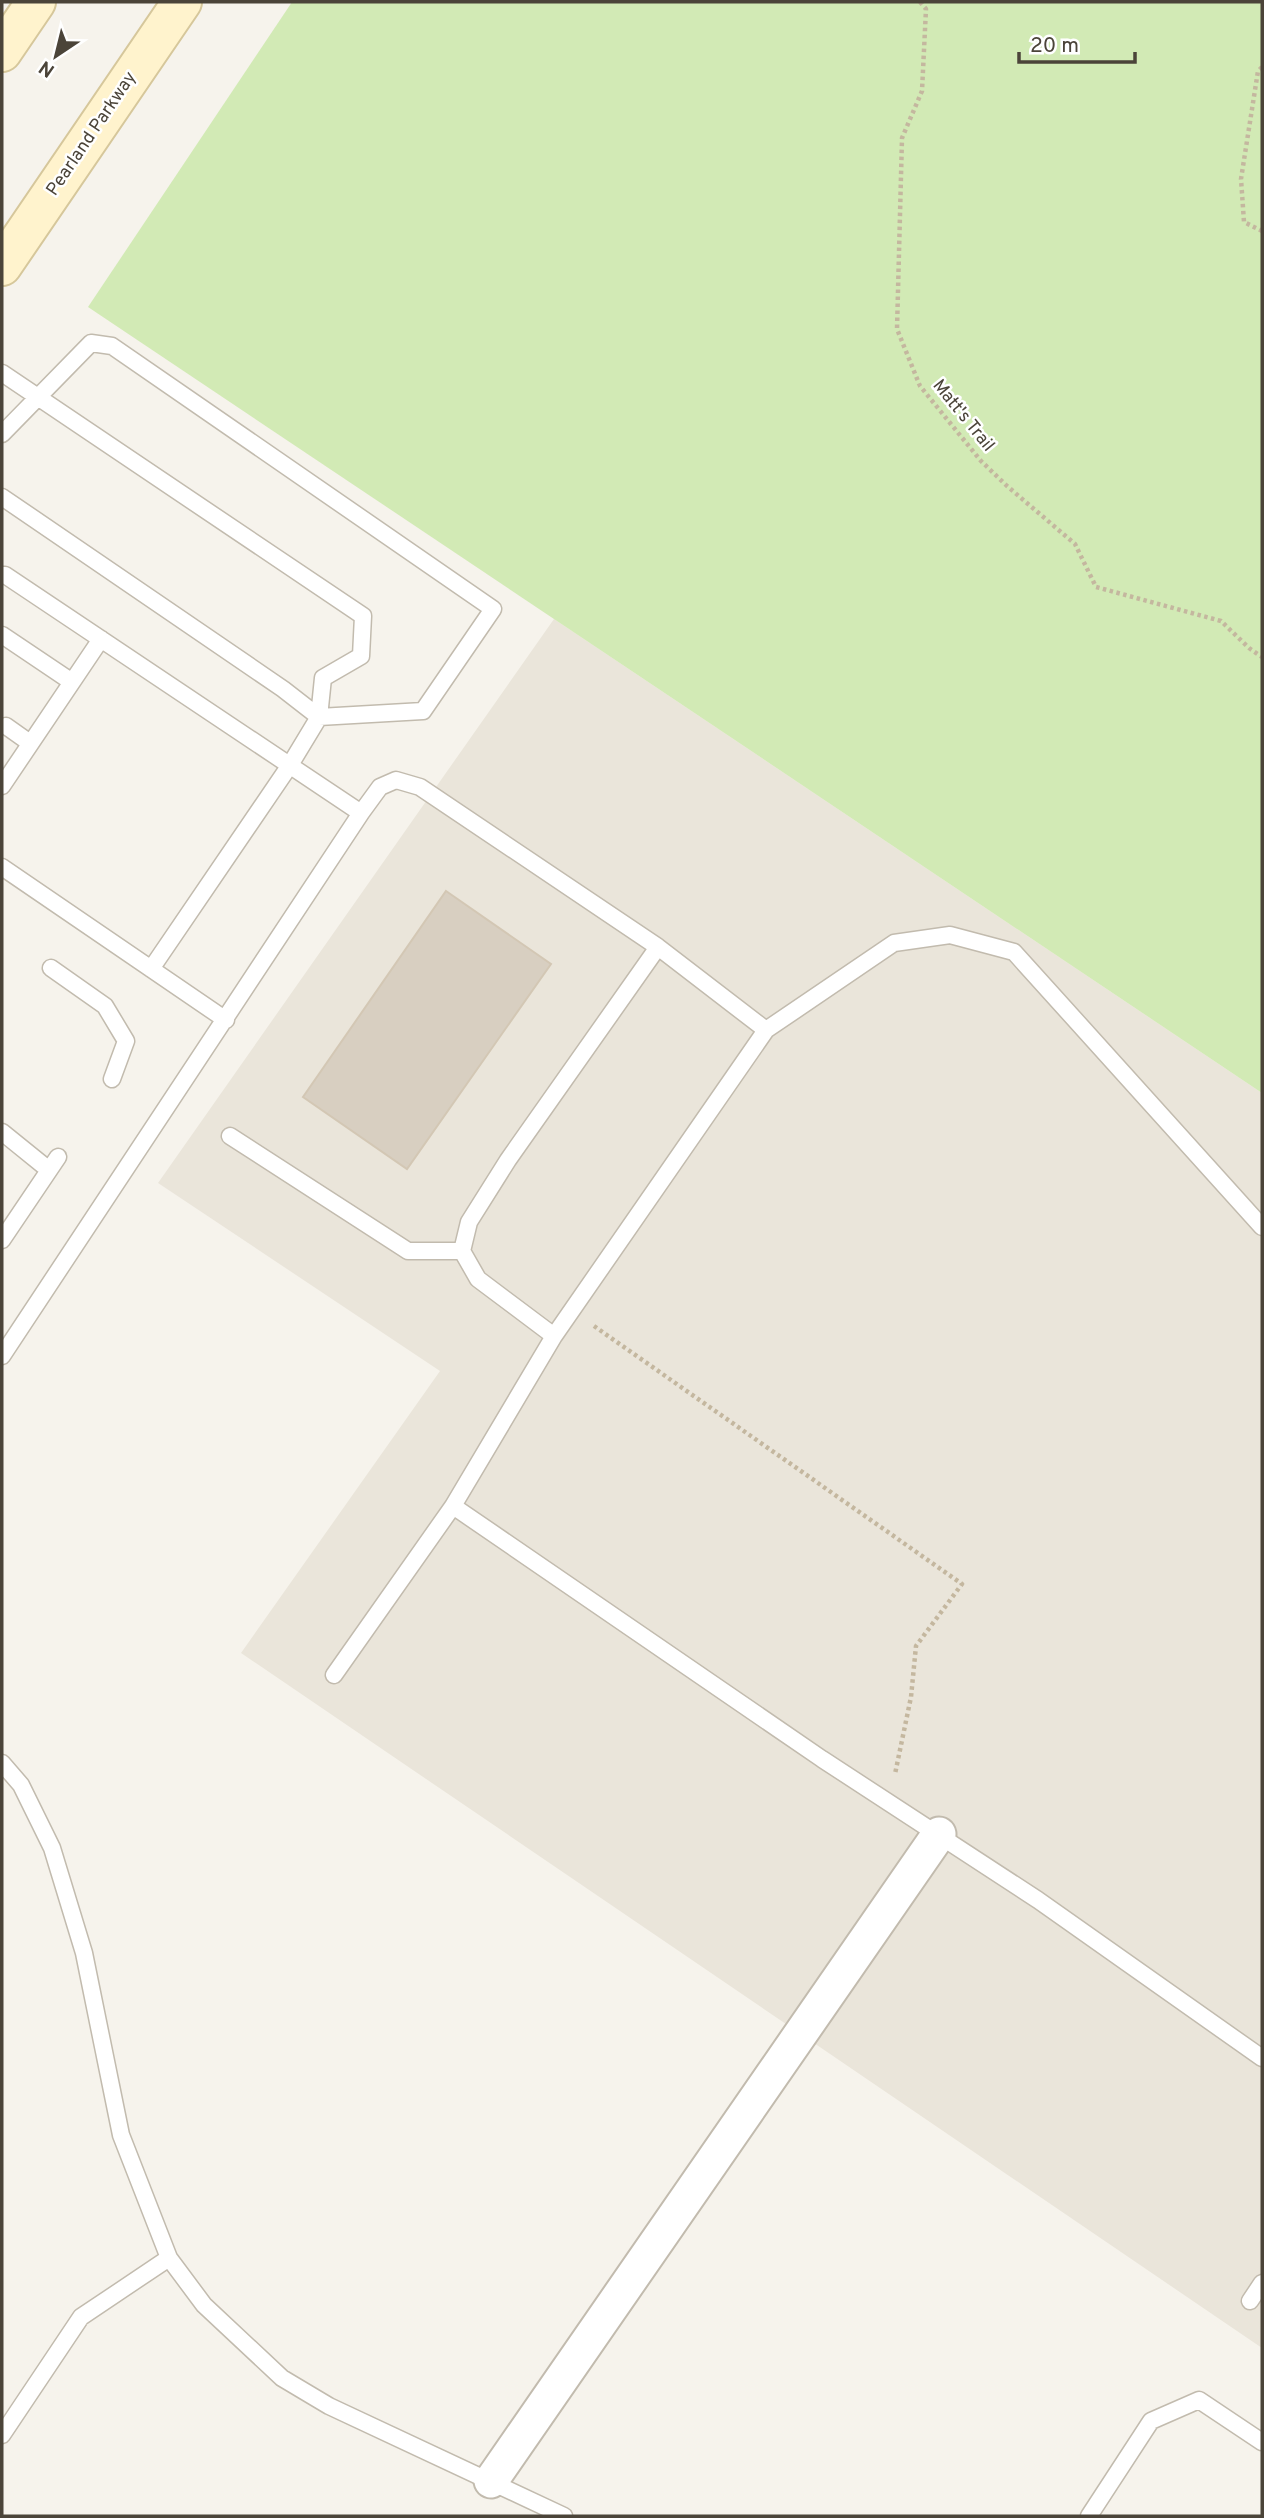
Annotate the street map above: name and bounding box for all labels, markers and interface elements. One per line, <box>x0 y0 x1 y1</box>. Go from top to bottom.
north arrow <box>21 21 91 91</box>
scale bar <box>1019 21 1134 65</box>
text: 20 m <box>1030 33 1079 60</box>
text: N <box>35 55 60 82</box>
street label: Pearland Parkway <box>42 67 142 201</box>
street label: Matt's Trail <box>927 375 999 457</box>

